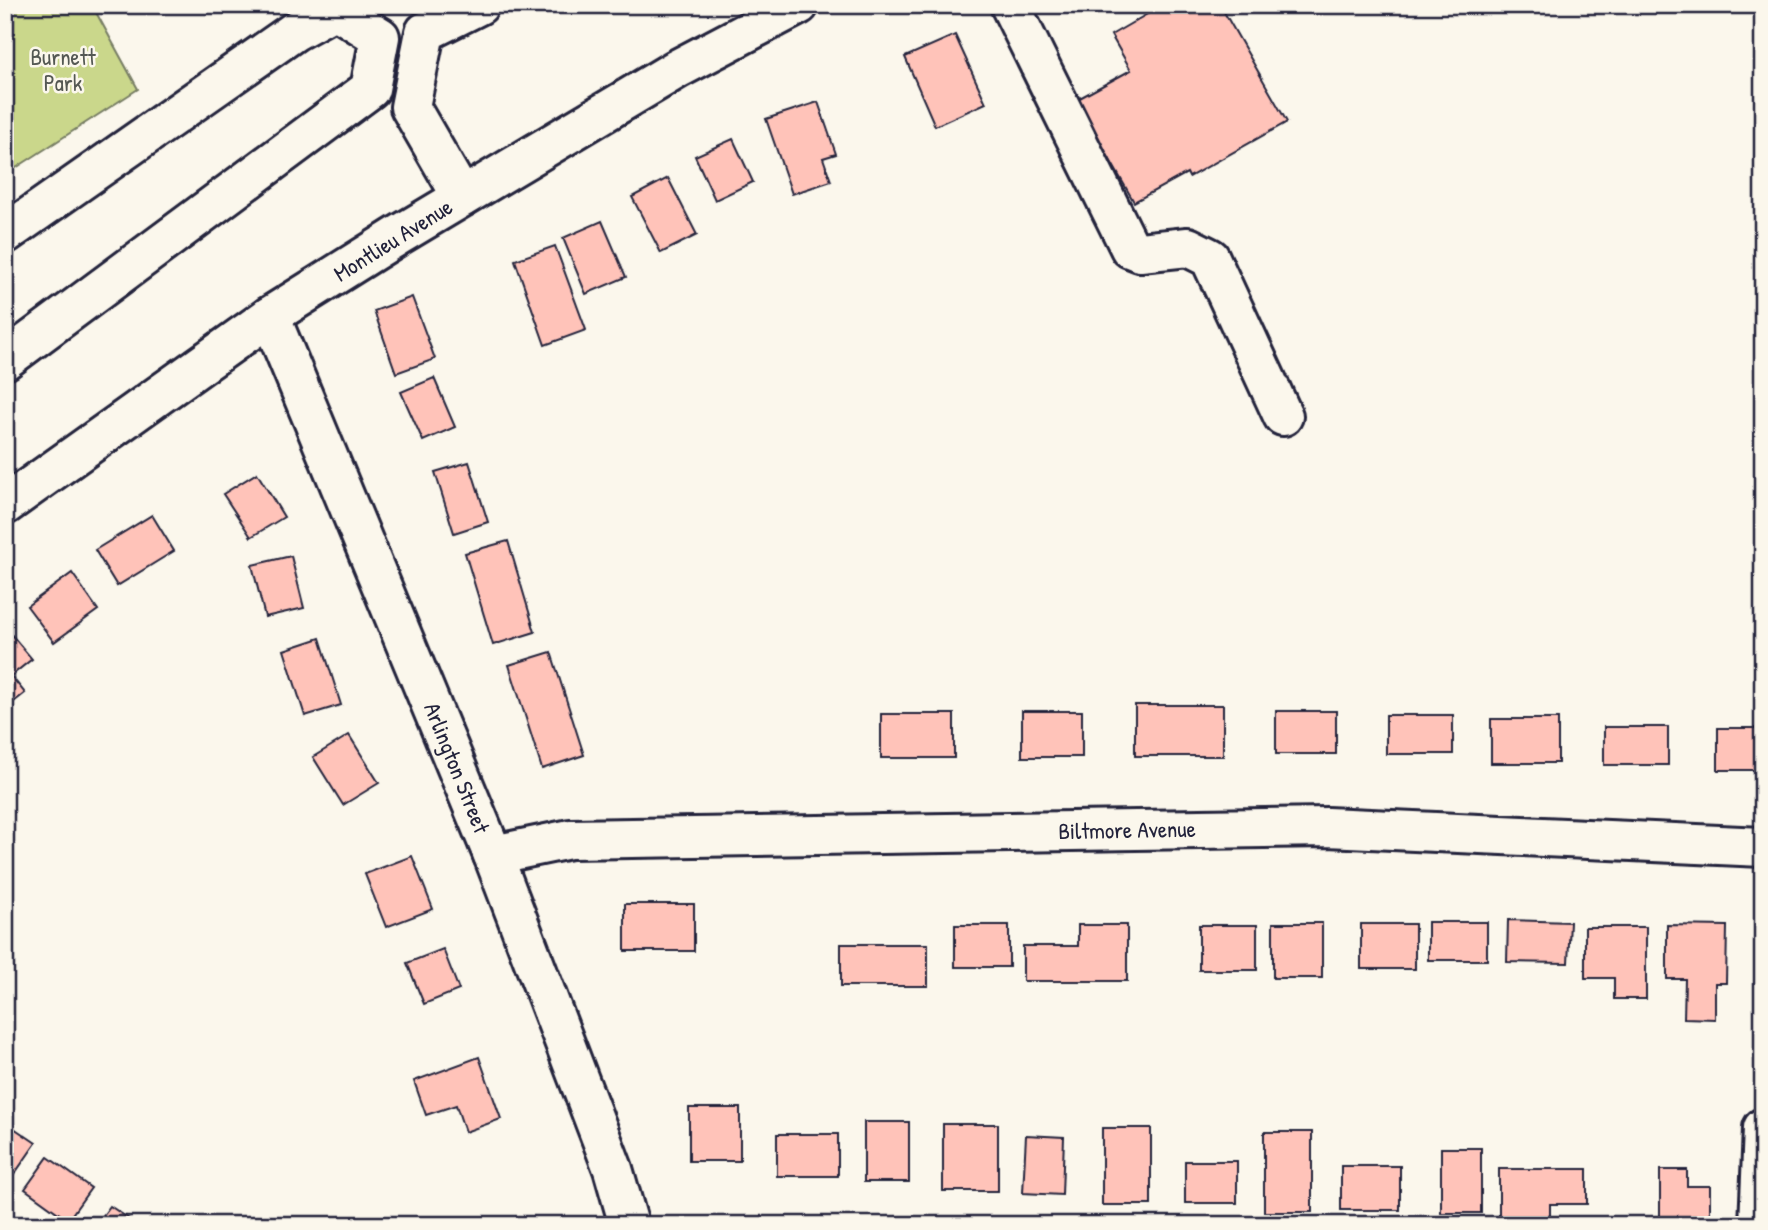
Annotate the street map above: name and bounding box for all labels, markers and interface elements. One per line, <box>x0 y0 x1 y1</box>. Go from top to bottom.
park label: Burnett Park <box>30 41 97 98</box>
street label: Montlieu Avenue <box>327 191 458 288</box>
street label: Arlington Street <box>417 698 498 839</box>
street label: Biltmore Avenue <box>1058 813 1196 846</box>

